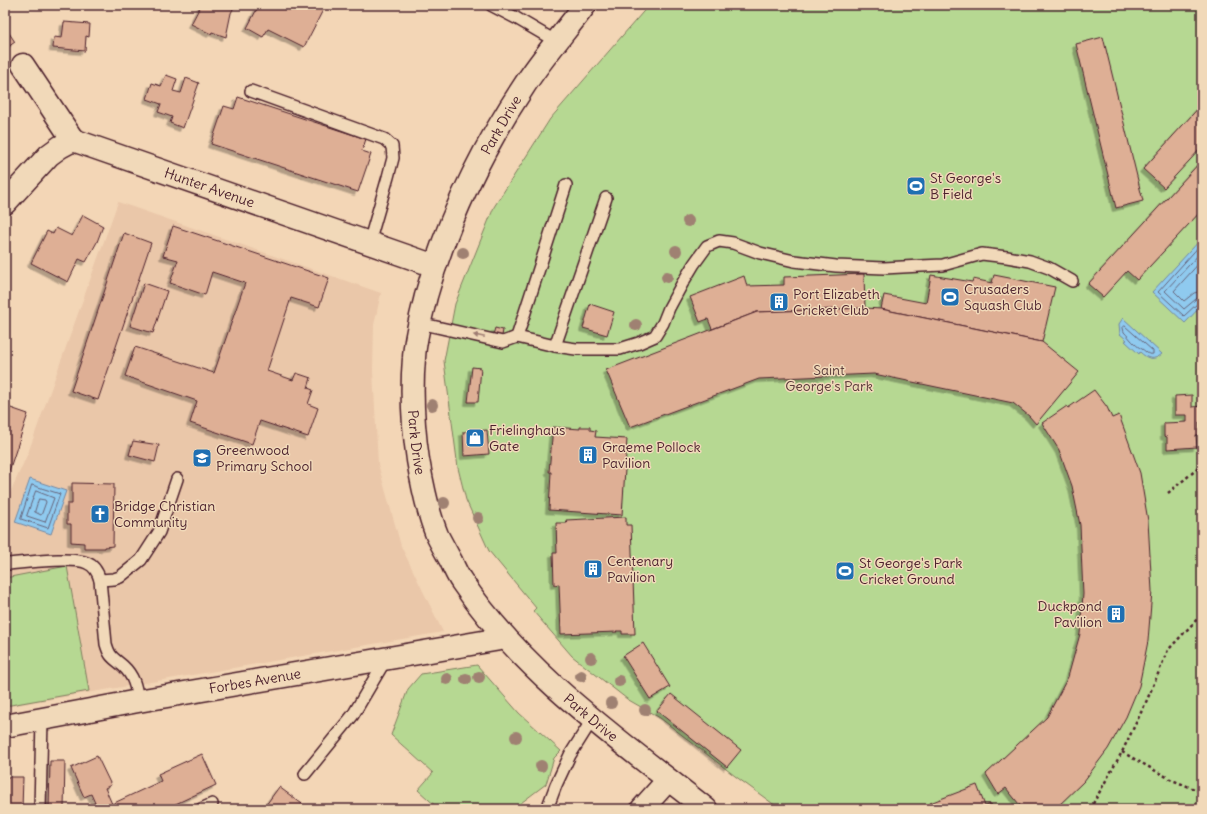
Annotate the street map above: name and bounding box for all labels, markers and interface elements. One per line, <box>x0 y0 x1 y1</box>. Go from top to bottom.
street label: Park Drive <box>477 92 525 158</box>
street label: Hunter Avenue <box>162 163 257 212</box>
place label: St George's B Field <box>930 169 1001 203</box>
sports icon: St George's B Field <box>905 175 927 197</box>
place label: Crusaders Squash Club <box>964 280 1042 314</box>
place label: Port Elizabeth Cricket Club <box>793 285 880 319</box>
sports icon: Crusaders Squash Club <box>939 286 961 308</box>
building icon: Port Elizabeth Cricket Club <box>768 291 790 313</box>
one-way arrow <box>473 333 486 339</box>
park label: Saint George's Park <box>785 361 873 395</box>
street label: Park Drive <box>404 409 429 476</box>
place label: Frielinghaus Gate <box>489 421 565 455</box>
shop icon: Frielinghaus Gate <box>464 427 486 449</box>
place label: Graeme Pollock Pavilion <box>602 438 701 472</box>
place label: Greenwood Primary School <box>216 441 312 475</box>
building icon: Graeme Pollock Pavilion <box>577 444 599 466</box>
school or university icon: Greenwood Primary School <box>191 447 213 469</box>
place label: Bridge Christian Community <box>114 497 215 531</box>
church icon: Bridge Christian Community <box>89 503 111 525</box>
place label: Centenary Pavilion <box>607 552 673 586</box>
place label: St George's Park Cricket Ground <box>859 554 962 588</box>
building icon: Centenary Pavilion <box>582 558 604 580</box>
sports icon: St George's Park Cricket Ground <box>834 560 856 582</box>
place label: Duckpond Pavilion <box>1038 597 1102 631</box>
building icon: Duckpond Pavilion <box>1105 603 1127 625</box>
street label: Forbes Avenue <box>208 664 302 698</box>
street label: Park Drive <box>560 690 622 745</box>

